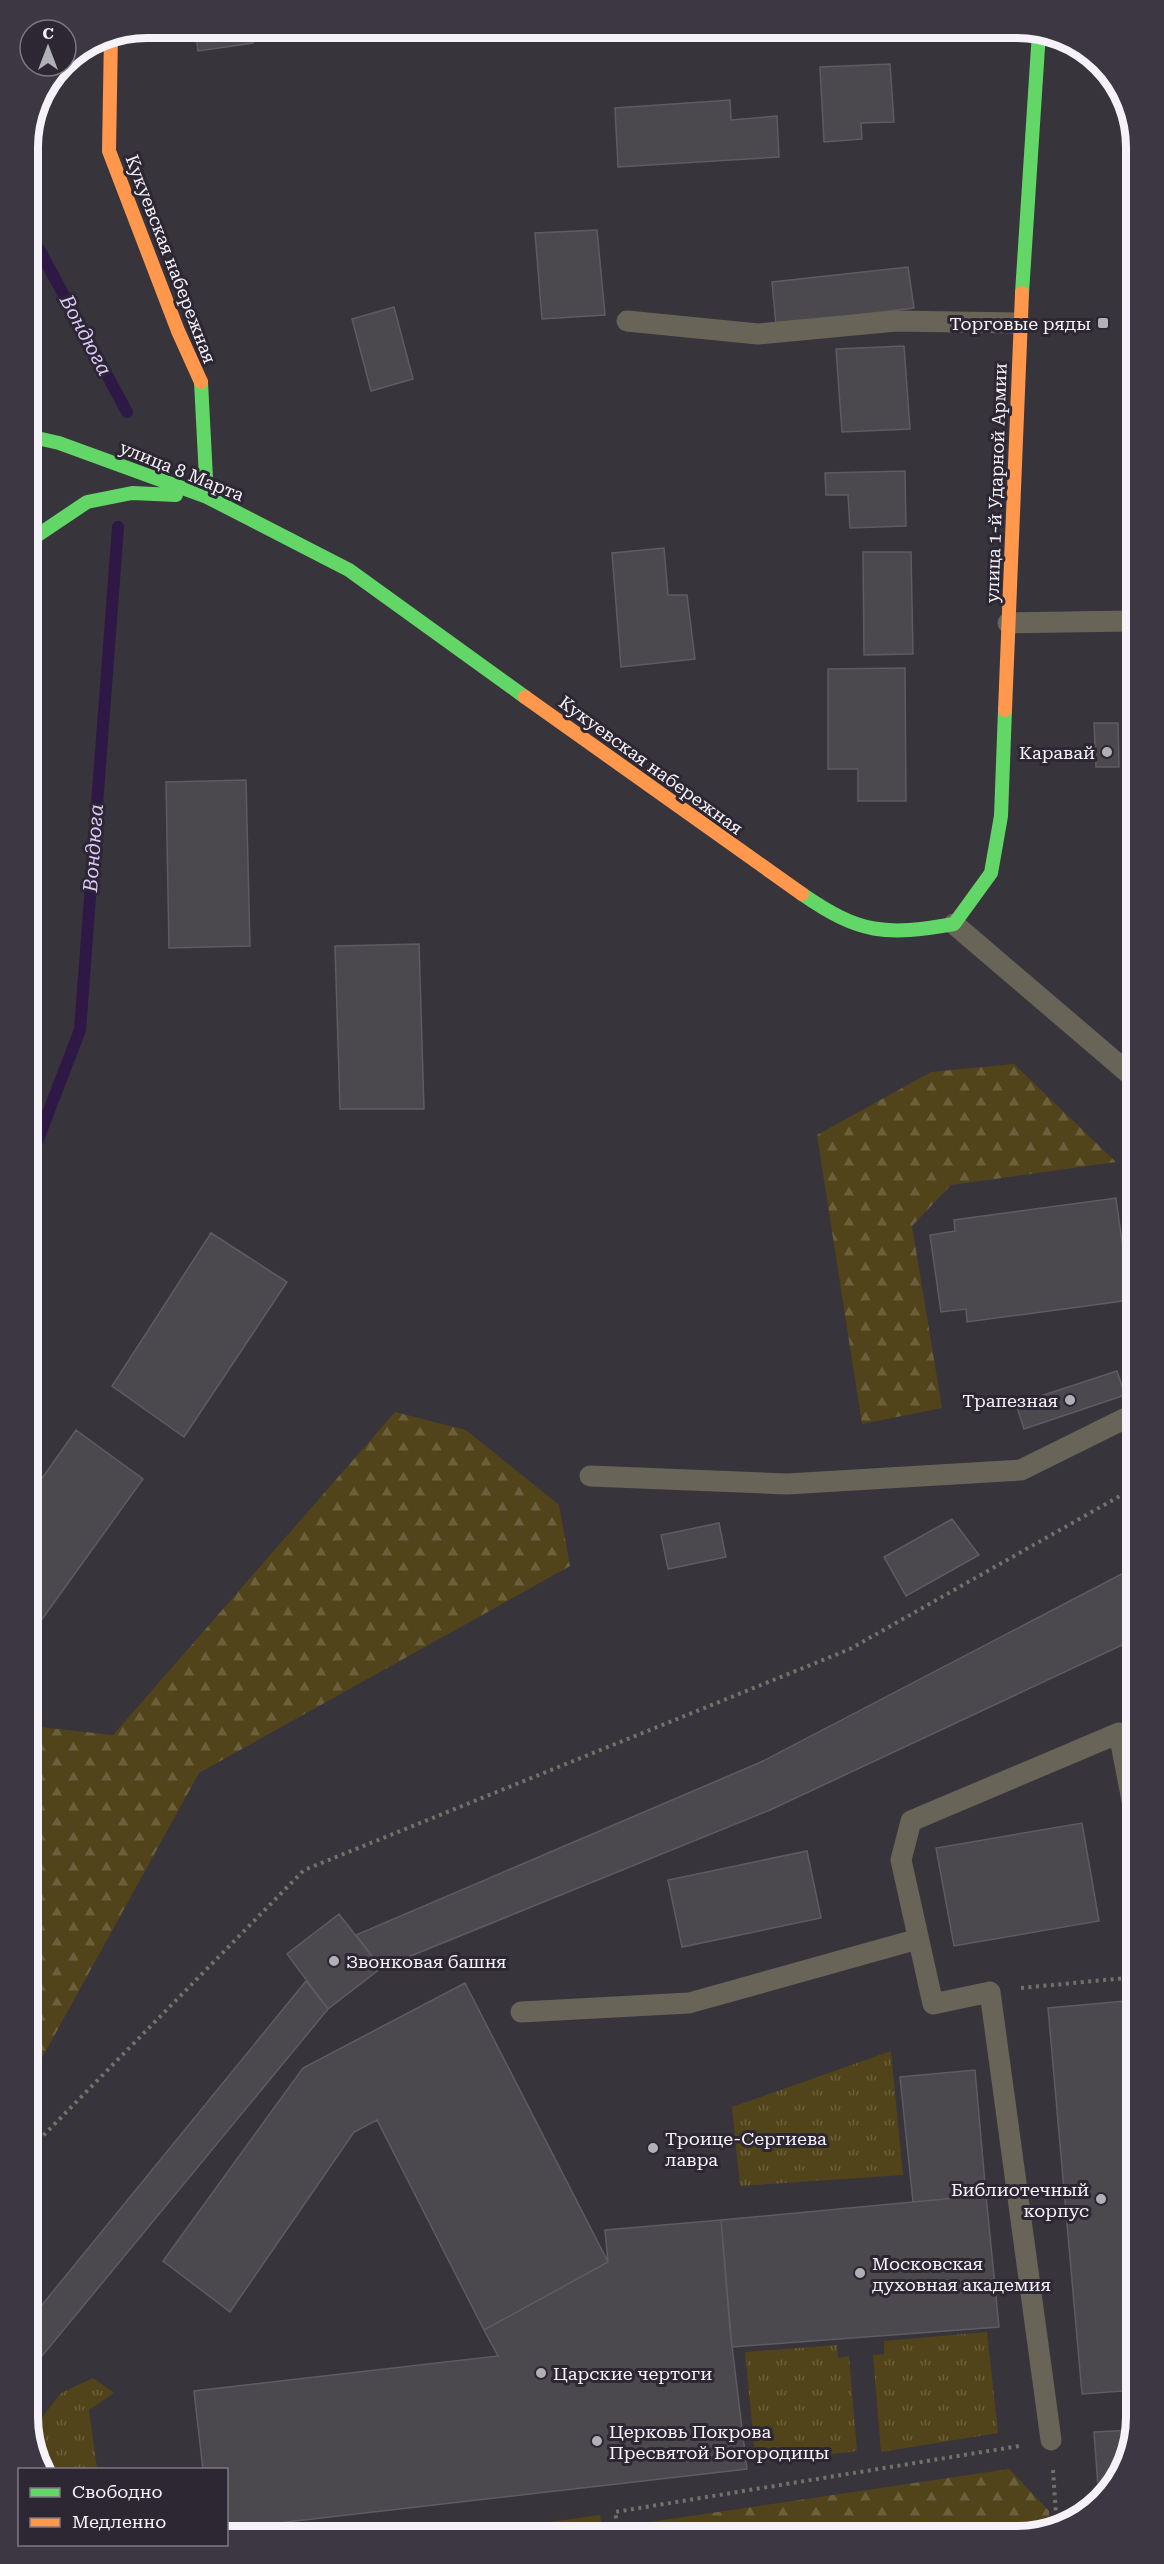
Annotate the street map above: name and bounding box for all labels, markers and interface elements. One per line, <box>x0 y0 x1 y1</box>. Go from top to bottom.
north arrow <box>18 18 78 78</box>
text: С <box>42 24 54 43</box>
street label: Кукуевская набережная <box>121 152 221 366</box>
water label: Вондюга <box>54 290 117 380</box>
place label: Торговые ряды <box>950 313 1091 334</box>
marker: Торговые ряды <box>1096 316 1110 330</box>
street label: улица 1-й Ударной Армии <box>981 363 1011 603</box>
street label: улица 8 Марта <box>117 437 247 506</box>
street label: Кукуевская набережная <box>555 691 747 839</box>
place label: Каравай <box>1019 742 1095 763</box>
marker: Каравай <box>1100 745 1114 759</box>
water label: Вондюга <box>78 803 108 894</box>
place label: Трапезная <box>962 1390 1058 1411</box>
marker: Трапезная <box>1063 1393 1077 1407</box>
place label: Звонковая башня <box>346 1951 507 1972</box>
marker: Звонковая башня <box>327 1954 341 1968</box>
place label: Троице-Сергиева лавра <box>665 2128 827 2170</box>
marker: Троице-Сергиева лавра <box>646 2141 660 2155</box>
place label: Библиотечный корпус <box>951 2179 1089 2221</box>
marker: Библиотечный корпус <box>1094 2192 1108 2206</box>
place label: Московская духовная академия <box>872 2253 1051 2295</box>
marker: Московская духовная академия <box>853 2266 867 2280</box>
place label: Царские чертоги <box>553 2363 712 2384</box>
marker: Царские чертоги <box>534 2366 548 2380</box>
place label: Церковь Покрова Пресвятой Богородицы <box>609 2421 829 2463</box>
marker: Церковь Покрова Пресвятой Богородицы <box>590 2434 604 2448</box>
legend <box>18 2468 228 2546</box>
text: Свободно <box>72 2481 162 2502</box>
text: Медленно <box>72 2511 166 2532</box>

